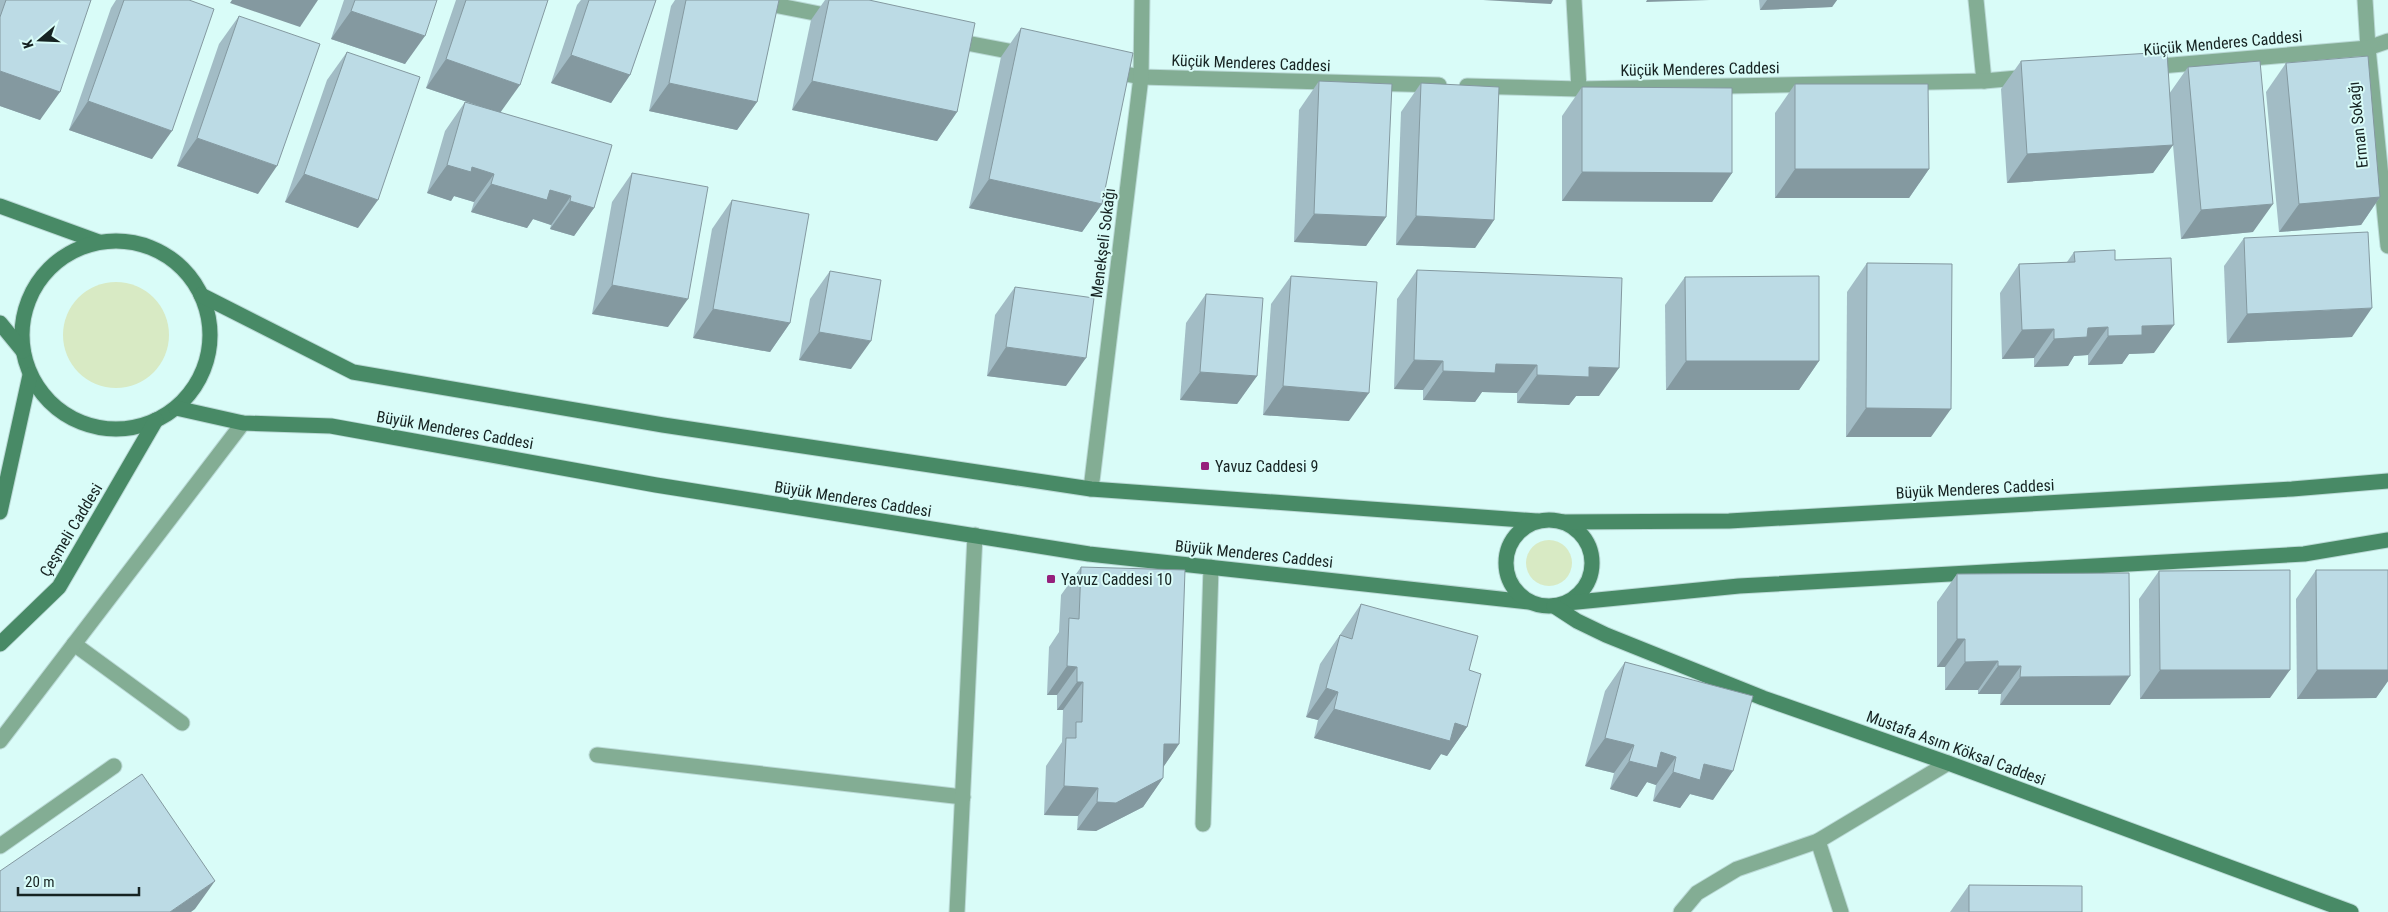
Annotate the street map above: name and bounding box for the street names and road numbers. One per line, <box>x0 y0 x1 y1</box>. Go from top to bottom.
street label: Küçük Menderes Caddesi <box>2143 27 2303 59</box>
street label: Küçük Menderes Caddesi <box>1171 51 1331 75</box>
street label: Küçük Menderes Caddesi <box>1620 58 1780 80</box>
street label: Erman Sokağı <box>2344 81 2372 169</box>
street label: Menekşeli Sokağı <box>1087 187 1119 299</box>
street label: Büyük Menderes Caddesi <box>375 407 535 453</box>
street label: Büyük Menderes Caddesi <box>1895 475 2055 503</box>
street label: Büyük Menderes Caddesi <box>773 477 933 521</box>
street label: Çeşmeli Caddesi <box>36 480 106 580</box>
street label: Büyük Menderes Caddesi <box>1174 536 1334 572</box>
street label: Mustafa Asım Köksal Caddesi <box>1864 707 2048 789</box>

